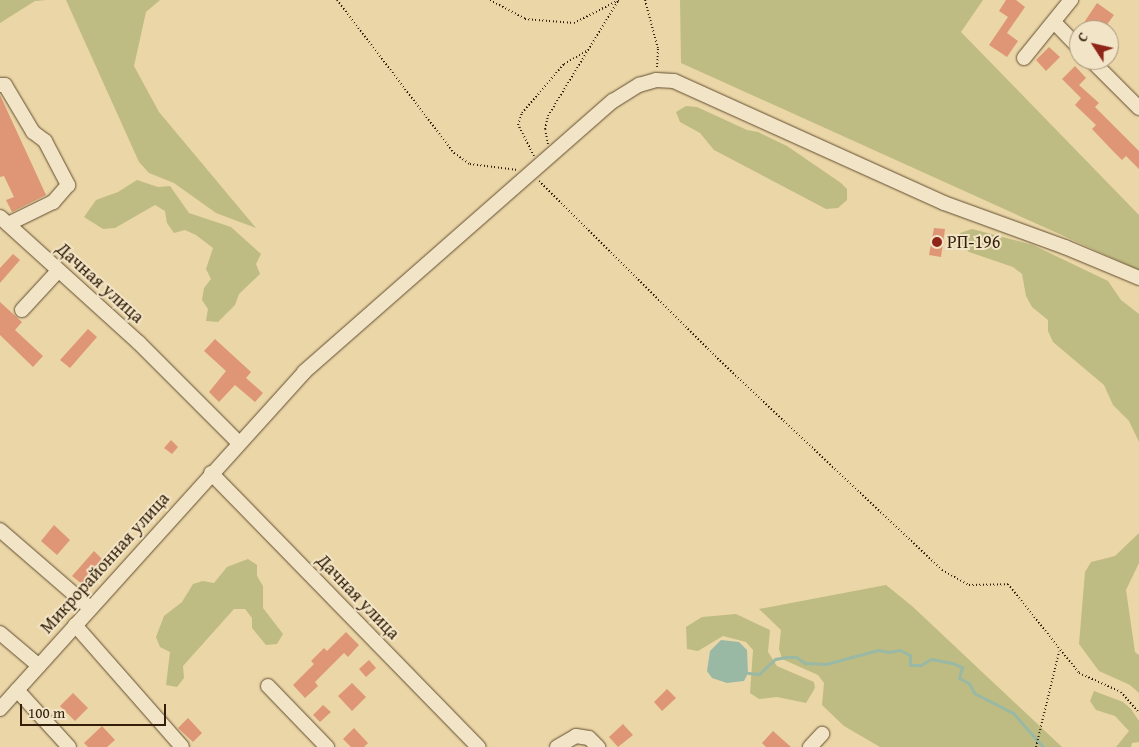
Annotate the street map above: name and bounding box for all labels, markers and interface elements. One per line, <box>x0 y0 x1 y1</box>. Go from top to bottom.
north arrow <box>1069 20 1119 70</box>
text: С <box>1072 28 1093 46</box>
place label: РП-196 <box>947 231 1000 253</box>
marker: РП-196 <box>931 236 943 248</box>
street label: Дачная улица <box>52 238 148 328</box>
street label: Микрорайонная улица <box>36 488 174 638</box>
street label: Дачная улица <box>312 550 404 644</box>
scale bar <box>22 694 169 726</box>
text: 100 m <box>28 702 65 723</box>

